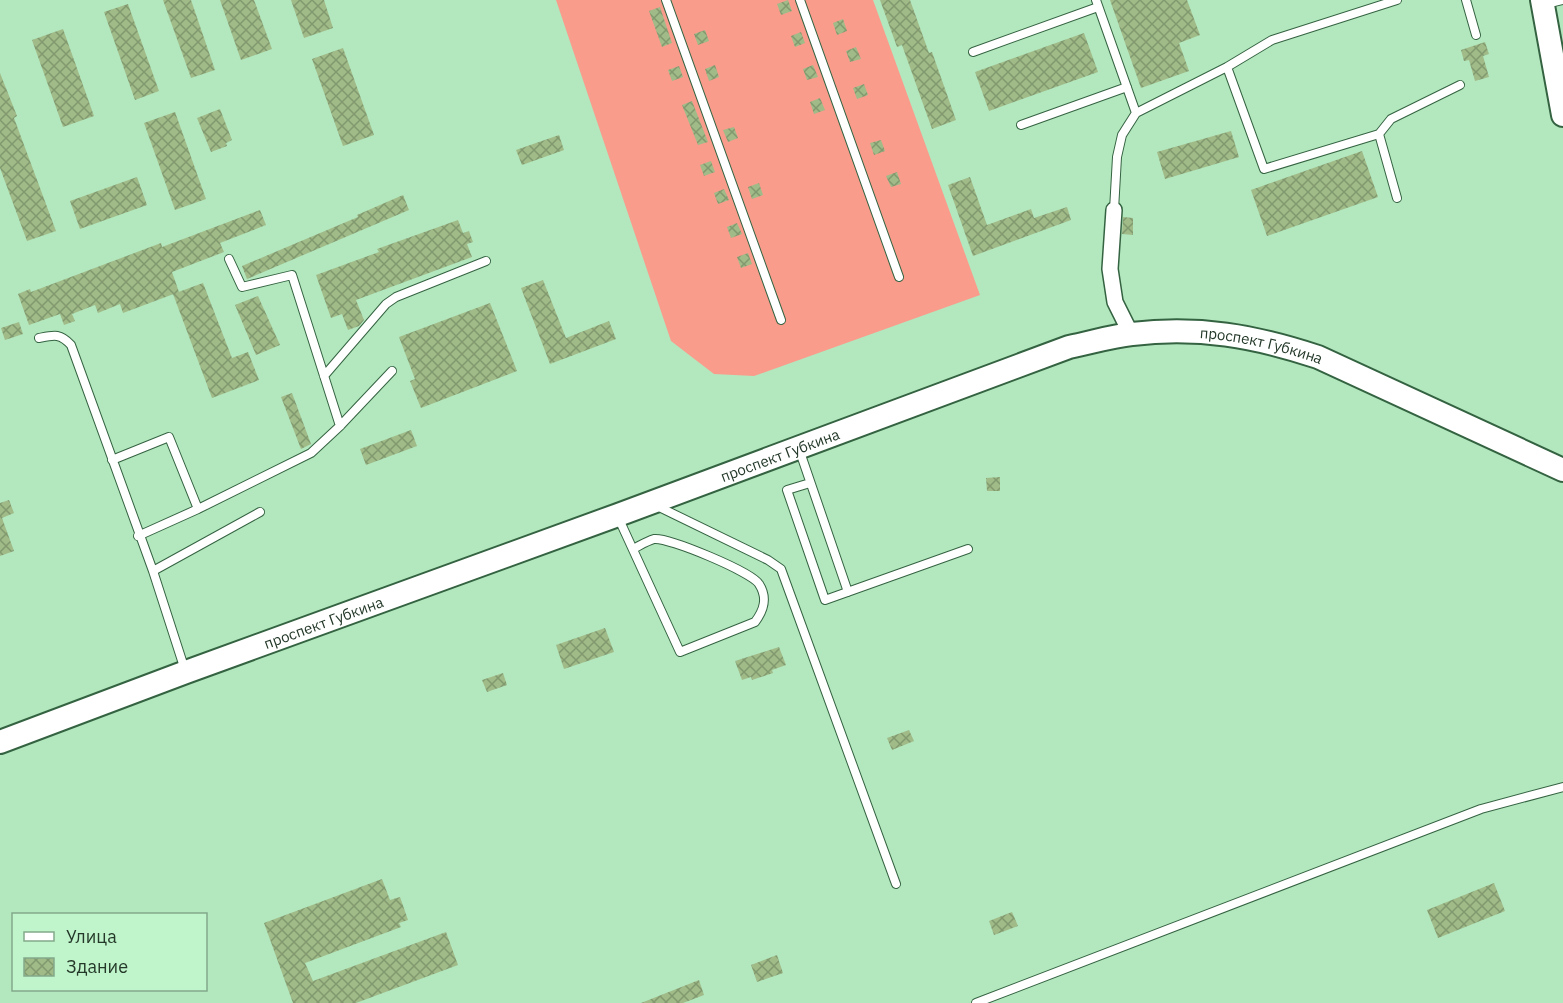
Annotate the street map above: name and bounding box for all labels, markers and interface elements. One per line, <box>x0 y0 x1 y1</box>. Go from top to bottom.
street label: проспект Губкина <box>1199 322 1326 368</box>
street label: проспект Губкина <box>717 424 842 486</box>
street label: проспект Губкина <box>261 592 386 652</box>
legend <box>12 913 207 991</box>
text: Улица <box>66 925 117 948</box>
text: Здание <box>66 955 128 978</box>

